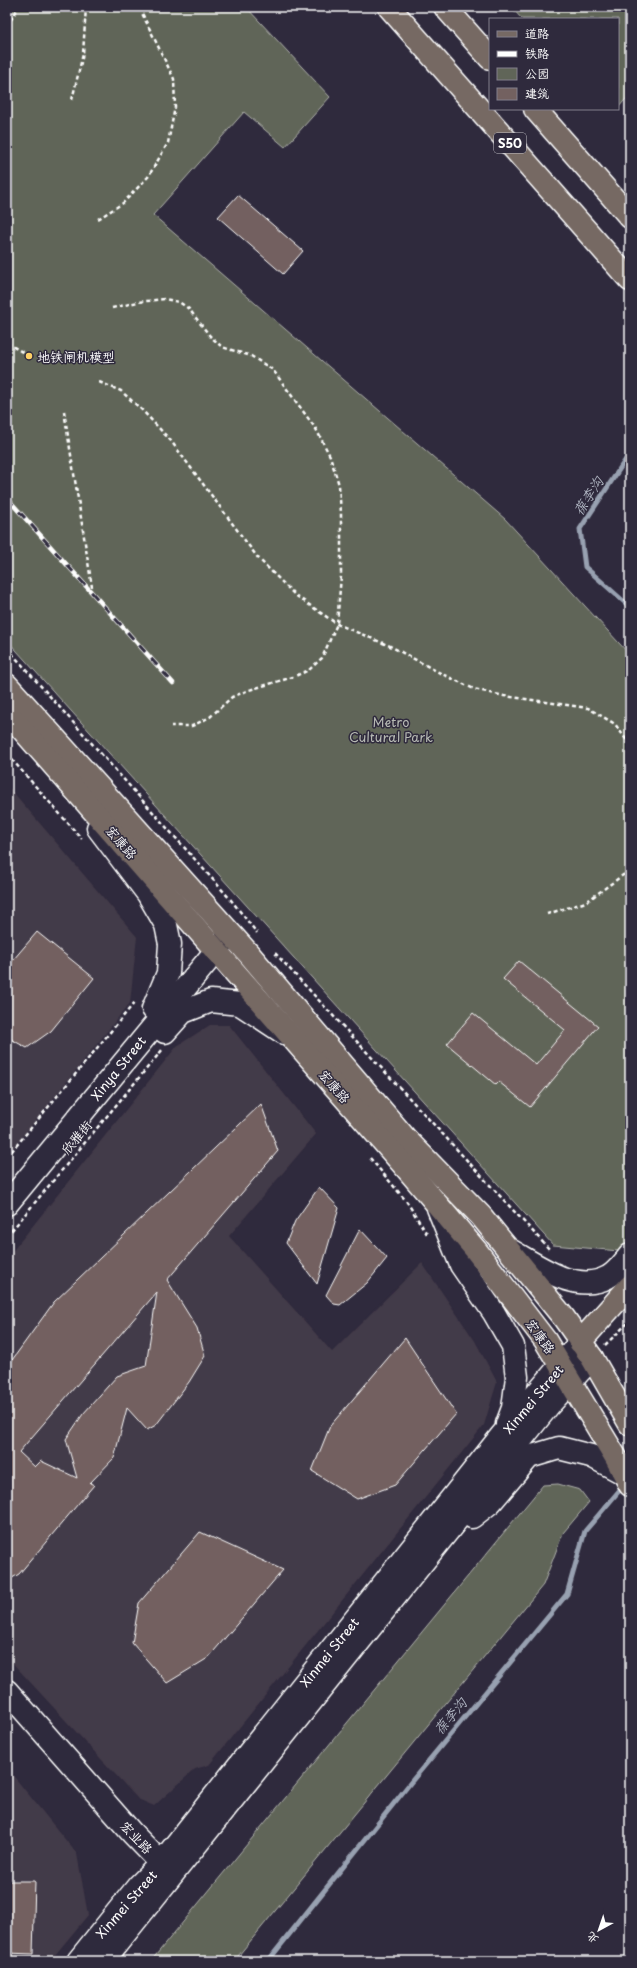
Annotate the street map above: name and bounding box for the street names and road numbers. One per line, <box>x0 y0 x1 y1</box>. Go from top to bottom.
road number: S50 <box>494 133 526 153</box>
street label: 宏康路 <box>102 821 142 863</box>
street label: Xinya Street <box>86 1032 150 1104</box>
street label: 宏康路 <box>315 1065 355 1107</box>
street label: 欣雅街 <box>56 1116 96 1158</box>
street label: 宏康路 <box>522 1315 560 1357</box>
street label: Xinmei Street <box>499 1360 567 1438</box>
street label: Xinmei Street <box>295 1613 363 1691</box>
street label: 宏业路 <box>117 1816 157 1858</box>
street label: Xinmei Street <box>91 1866 161 1942</box>

